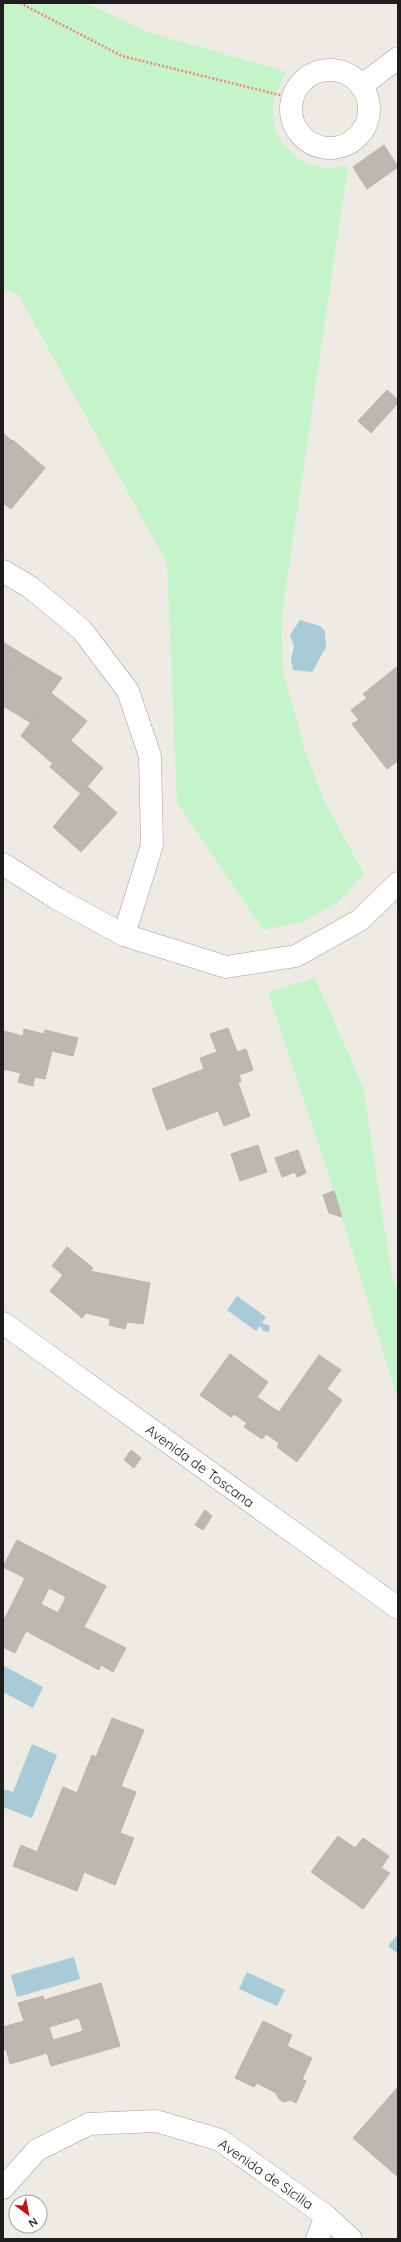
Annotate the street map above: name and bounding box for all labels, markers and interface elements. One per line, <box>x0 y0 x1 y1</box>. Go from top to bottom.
street label: Avenida de Toscana <box>142 1420 258 1512</box>
street label: Avenida de Sicilia <box>215 2135 317 2213</box>
north arrow <box>8 2194 48 2234</box>
text: N <box>26 2214 40 2231</box>

